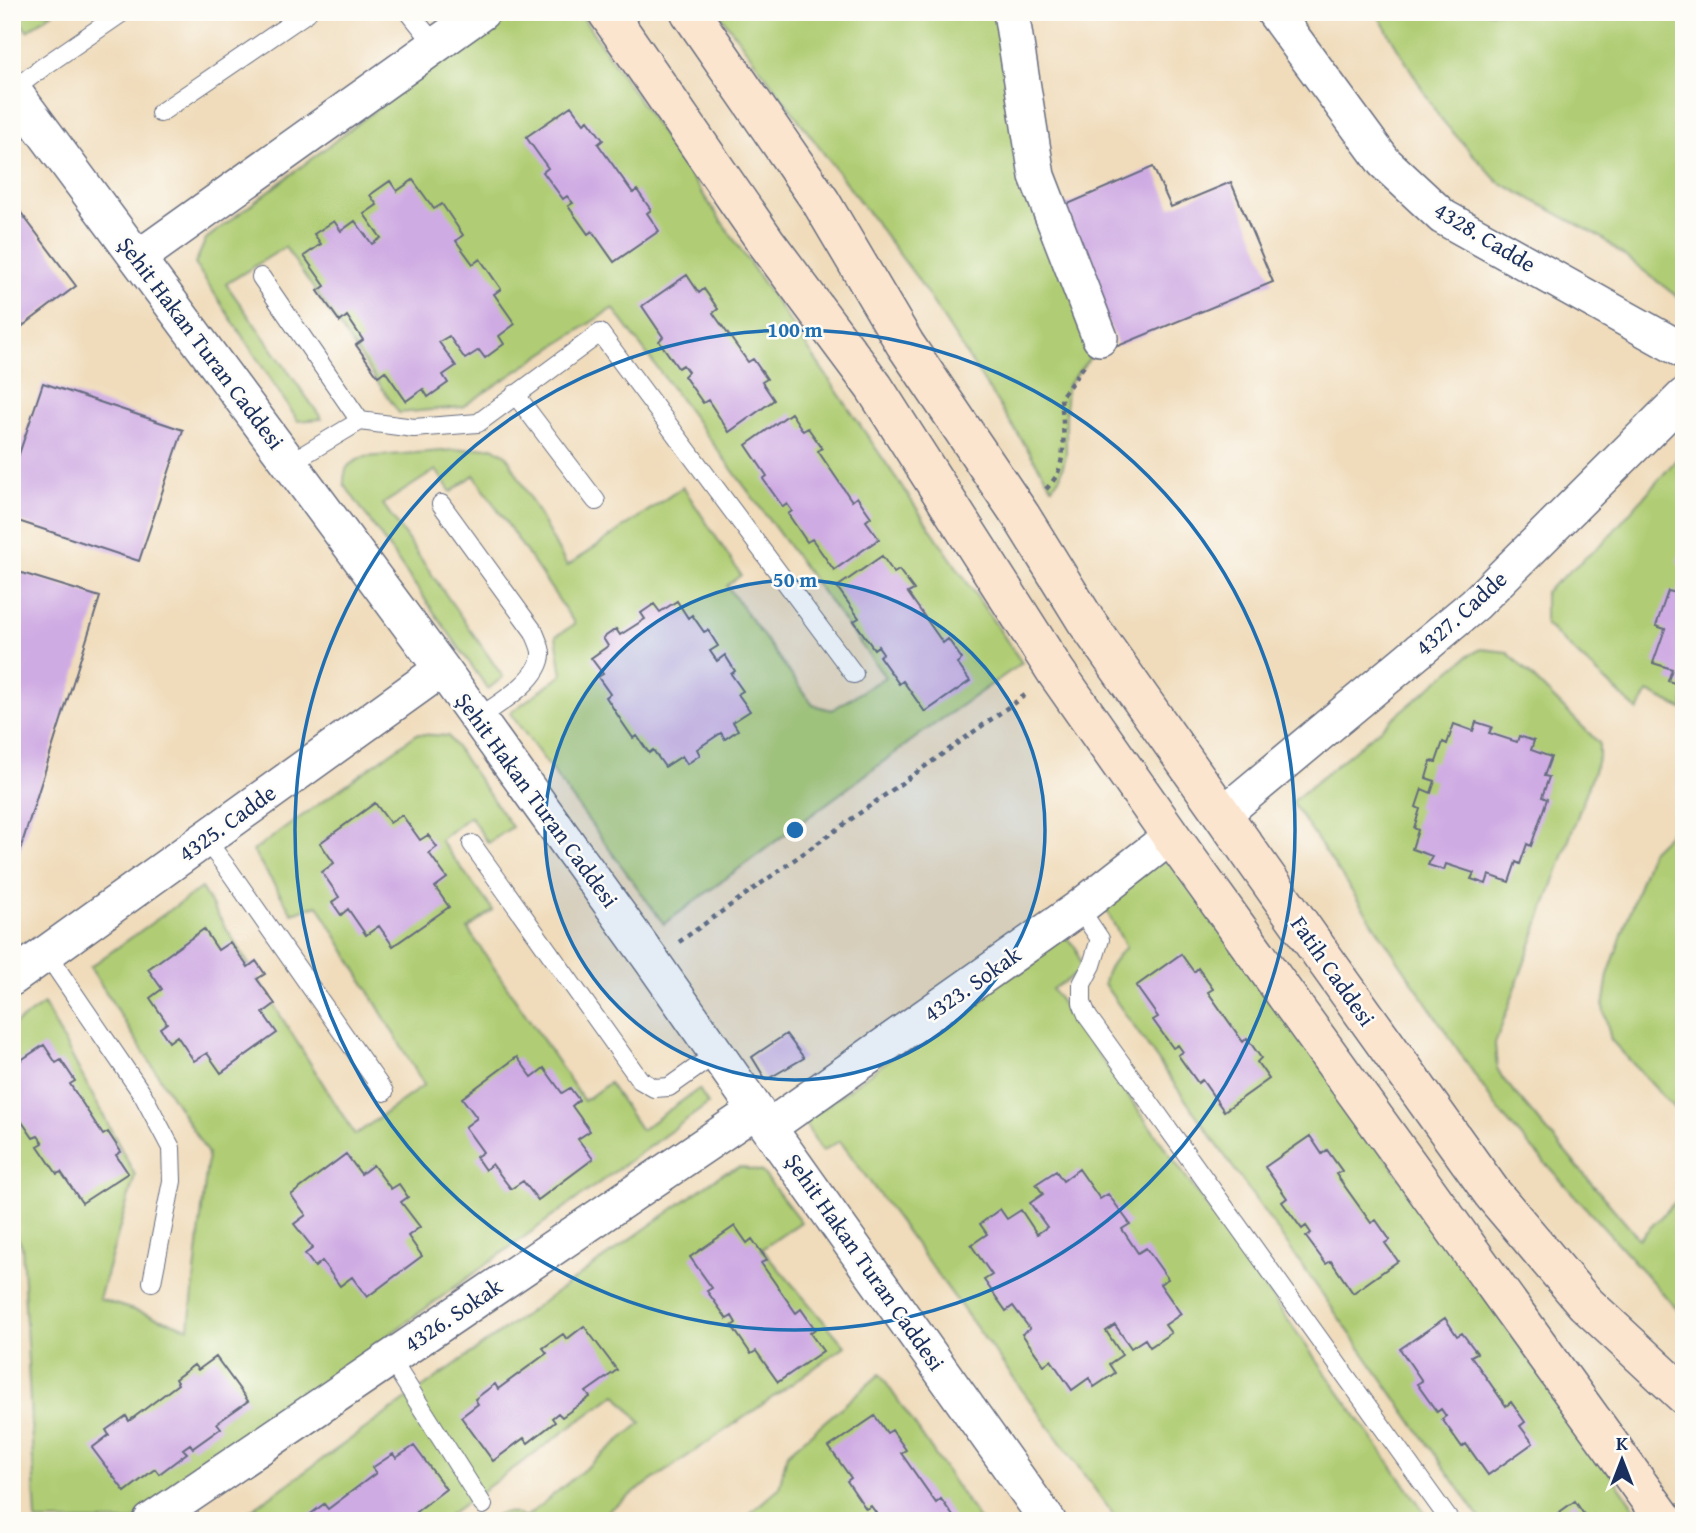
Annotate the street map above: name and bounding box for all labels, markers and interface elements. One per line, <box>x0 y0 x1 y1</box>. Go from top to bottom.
street label: 4328. Cadde <box>1428 193 1542 280</box>
street label: Şehit Hakan Turan Caddesi <box>110 229 293 456</box>
text: 100 m <box>767 314 823 345</box>
street label: 4327. Cadde <box>1407 562 1514 663</box>
text: 50 m <box>773 564 817 595</box>
street label: Şehit Hakan Turan Caddesi <box>448 685 627 914</box>
street label: 4325. Cadde <box>171 776 282 869</box>
centre of rings <box>783 818 807 842</box>
street label: Fatih Caddesi <box>1283 909 1384 1033</box>
street label: 4323. Sokak <box>916 938 1027 1029</box>
street label: Şehit Hakan Turan Caddesi <box>778 1146 953 1377</box>
street label: 4326. Sokak <box>397 1269 509 1360</box>
north arrow <box>1588 1424 1658 1494</box>
text: K <box>1616 1429 1628 1457</box>

